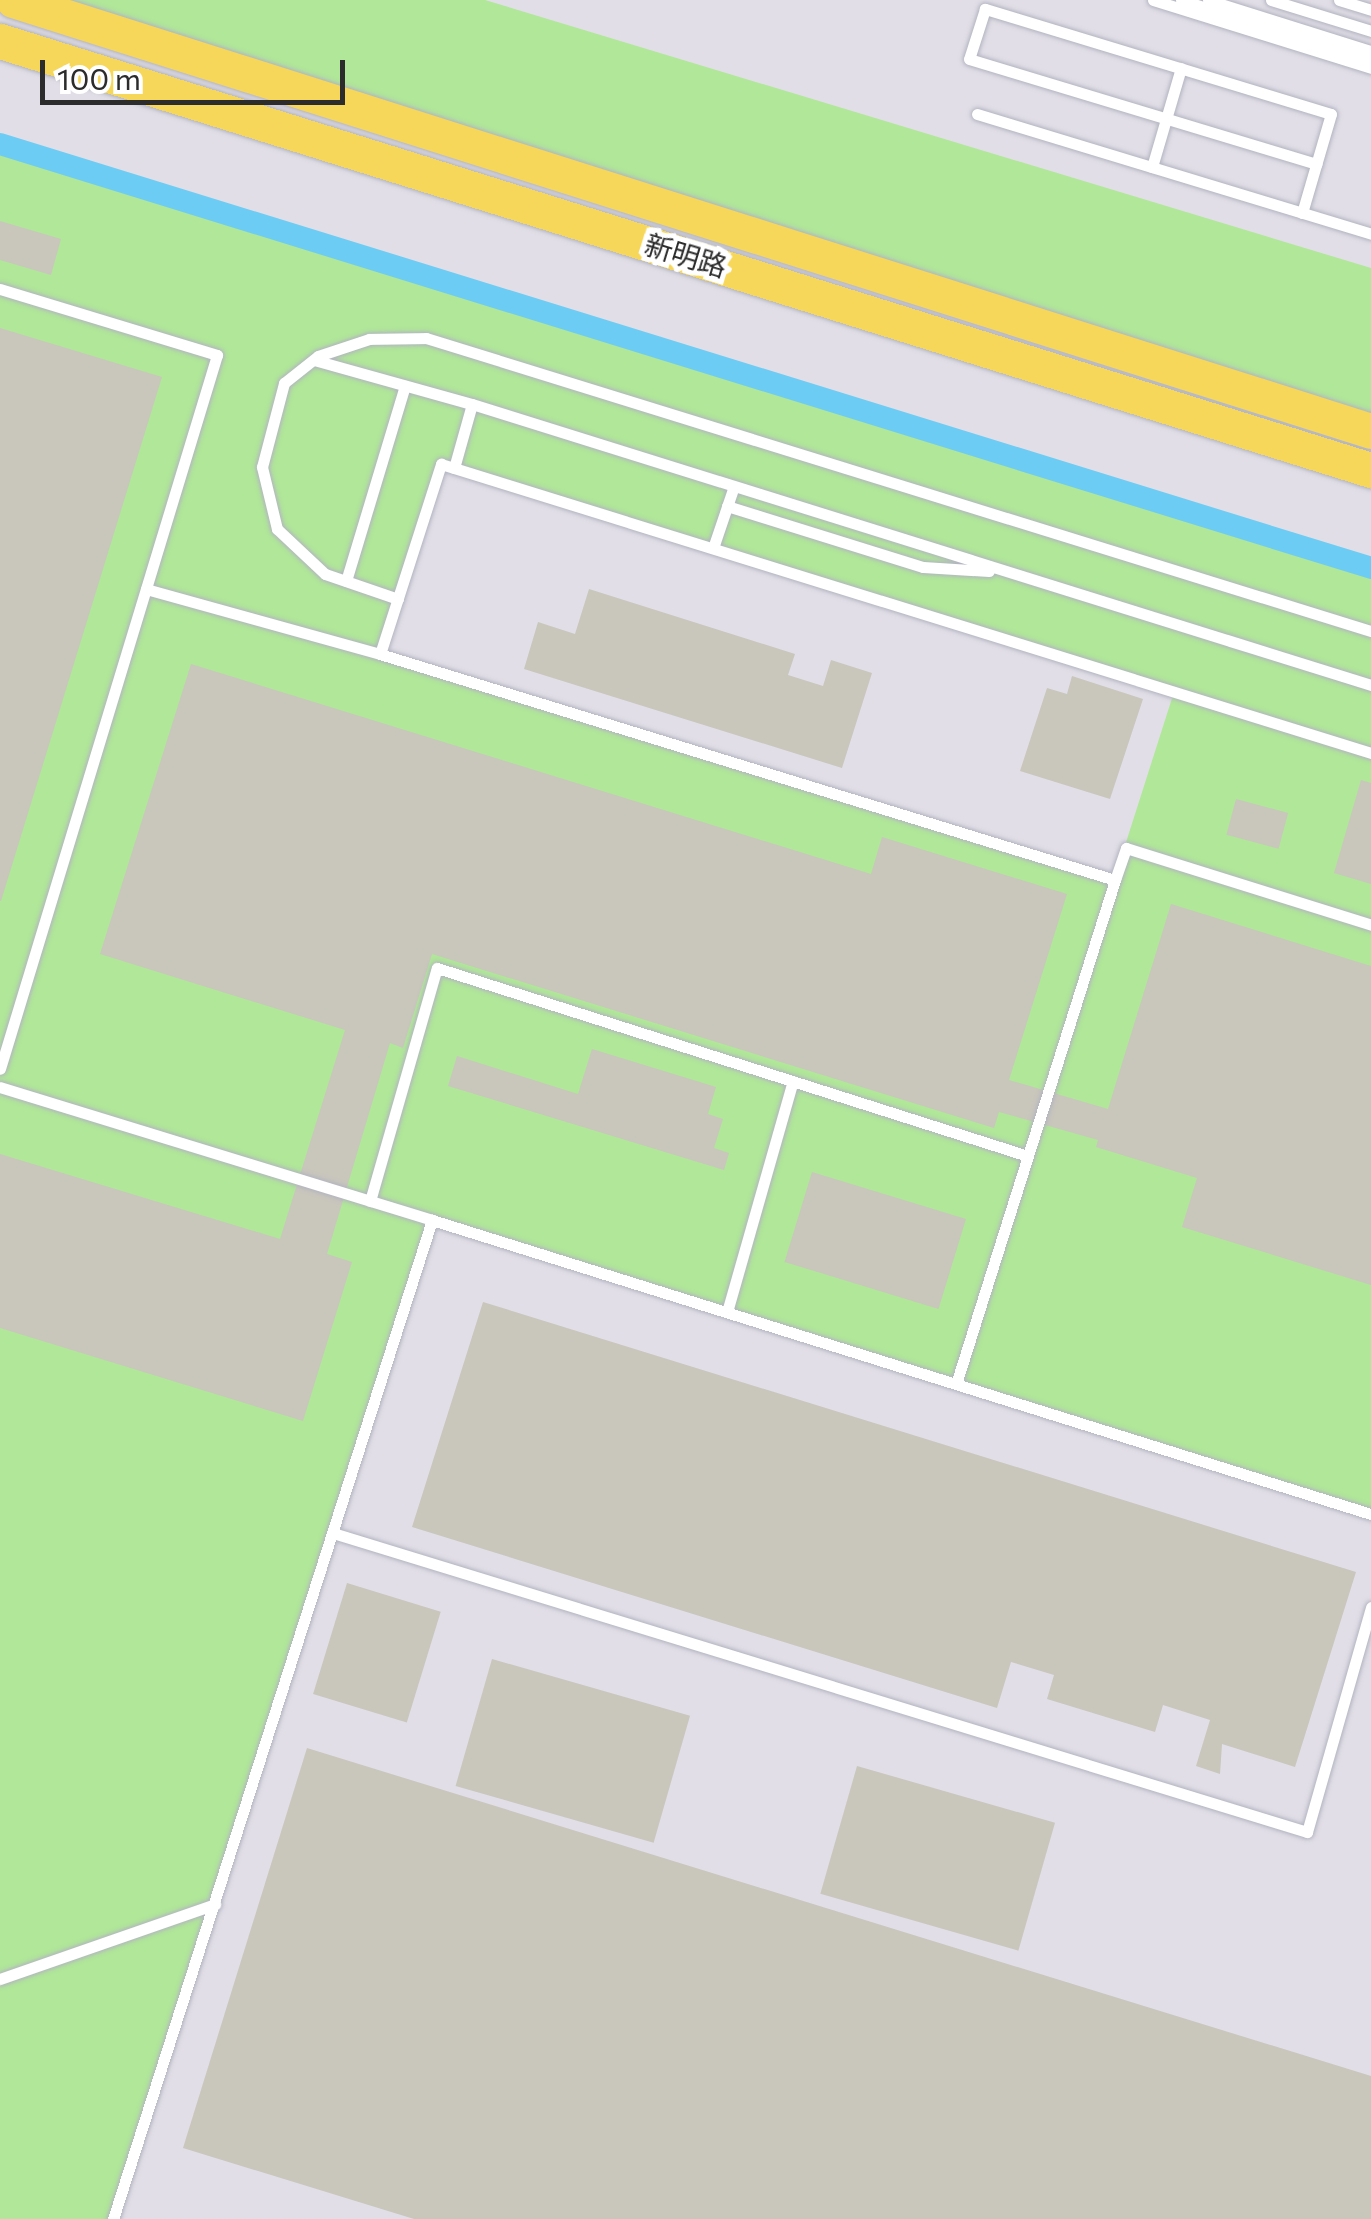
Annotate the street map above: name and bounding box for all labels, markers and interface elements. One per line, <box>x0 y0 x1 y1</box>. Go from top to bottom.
scale bar <box>45 40 350 102</box>
text: 100 m <box>57 59 141 96</box>
street label: 新明路 <box>641 227 731 283</box>

